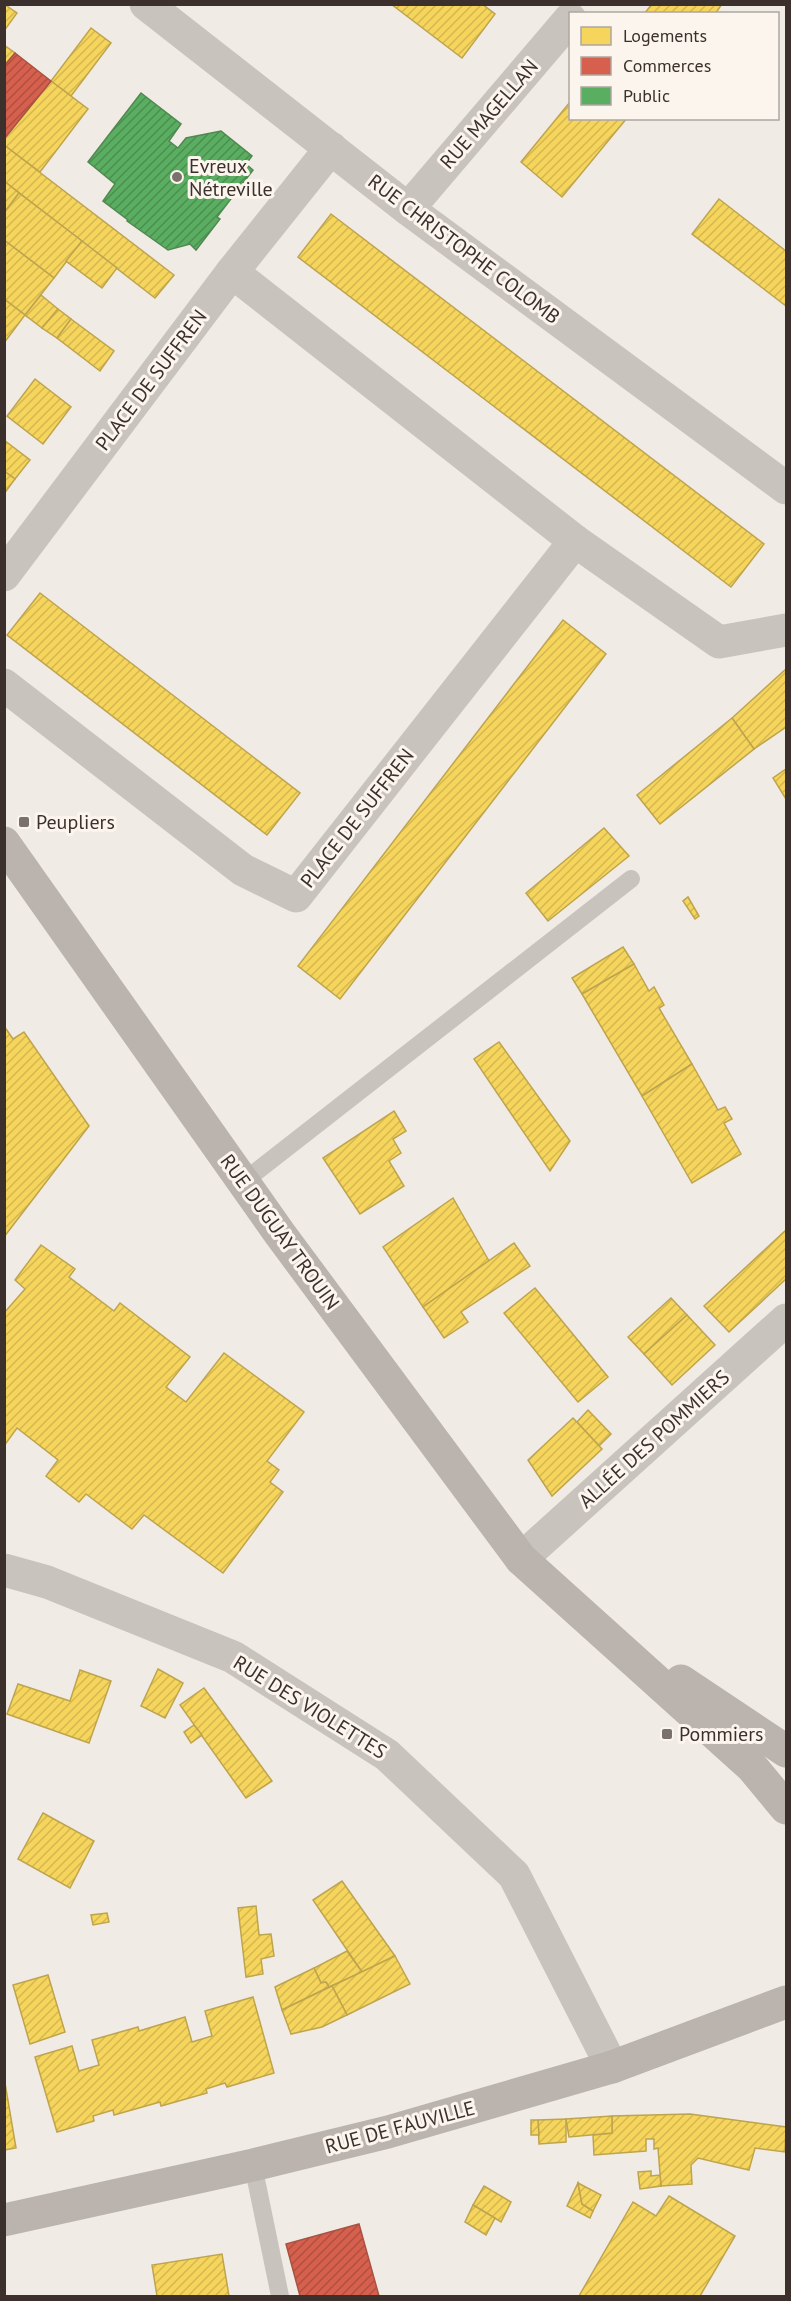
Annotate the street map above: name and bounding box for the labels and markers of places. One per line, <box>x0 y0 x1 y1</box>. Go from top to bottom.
place label: Evreux Nétreville <box>189 153 273 202</box>
marker: Evreux Nétreville <box>170 170 184 184</box>
place label: Peupliers <box>36 809 115 835</box>
marker: Peupliers <box>17 815 31 829</box>
place label: Pommiers <box>679 1721 763 1747</box>
marker: Pommiers <box>660 1727 674 1741</box>

